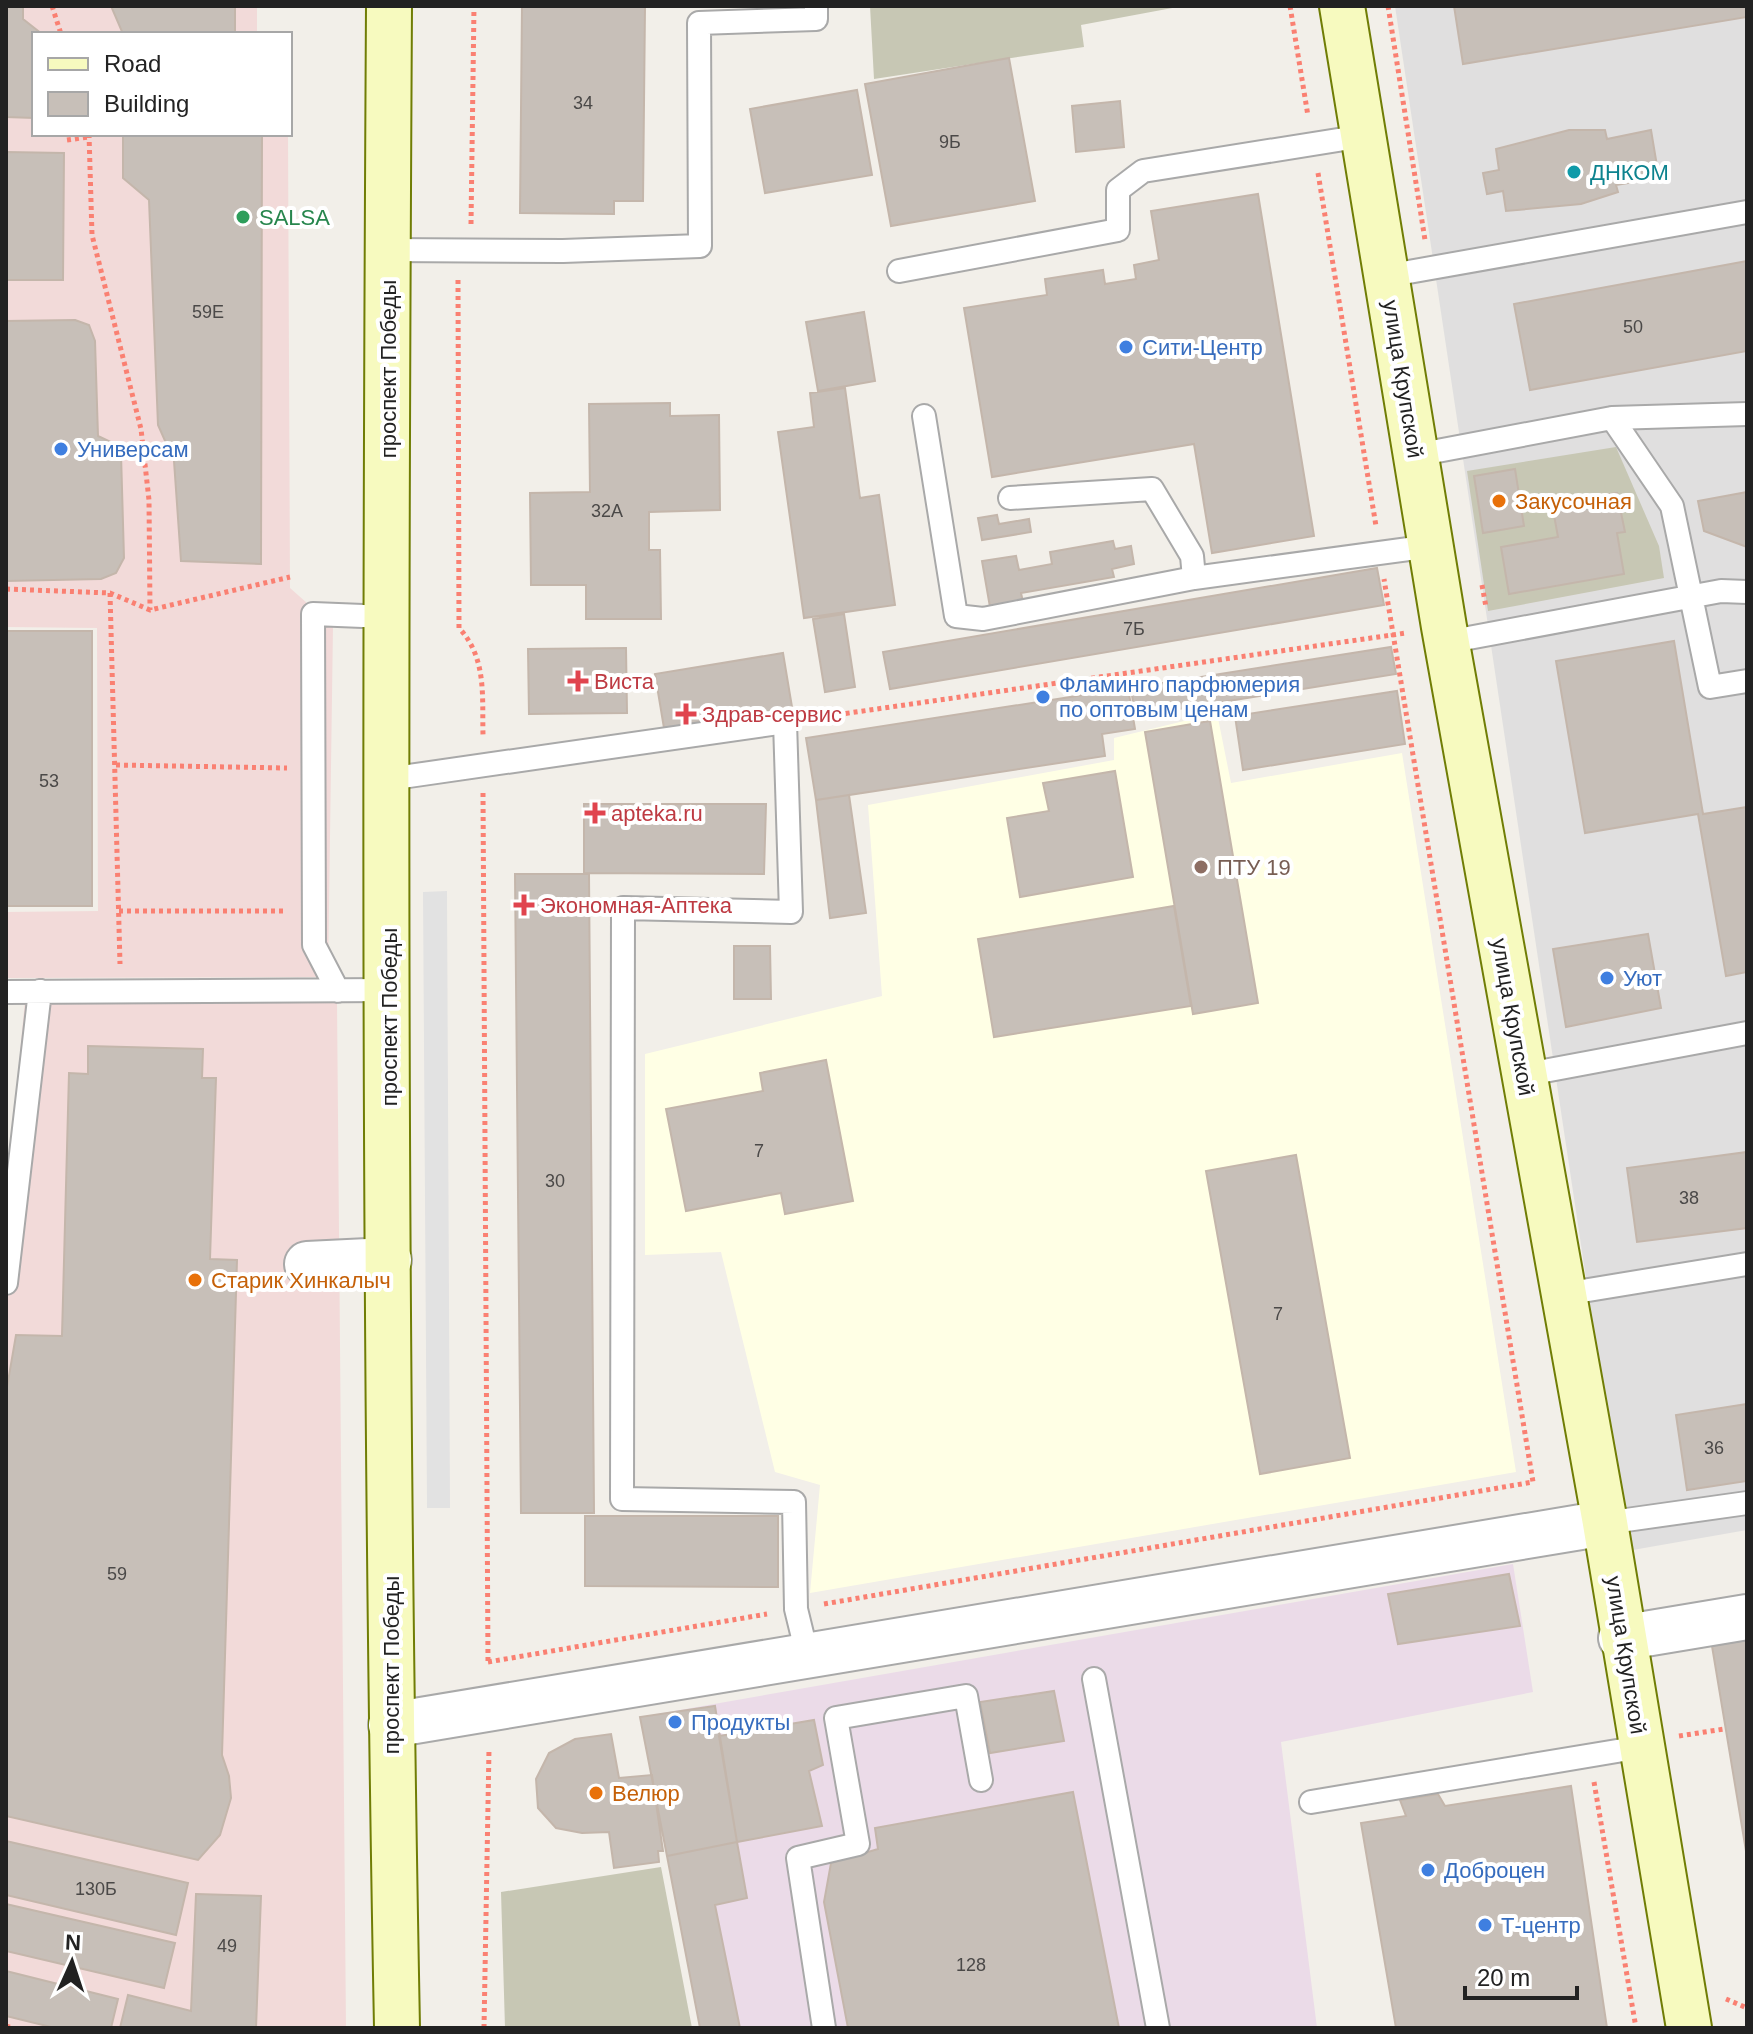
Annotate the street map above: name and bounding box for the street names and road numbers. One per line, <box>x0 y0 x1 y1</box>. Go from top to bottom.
street label: проспект Победы <box>376 280 401 458</box>
street label: улица Крупской <box>1378 298 1428 460</box>
street label: проспект Победы <box>377 928 402 1106</box>
street label: улица Крупской <box>1487 936 1539 1098</box>
street label: улица Крупской <box>1601 1574 1651 1736</box>
street label: проспект Победы <box>379 1576 404 1754</box>

